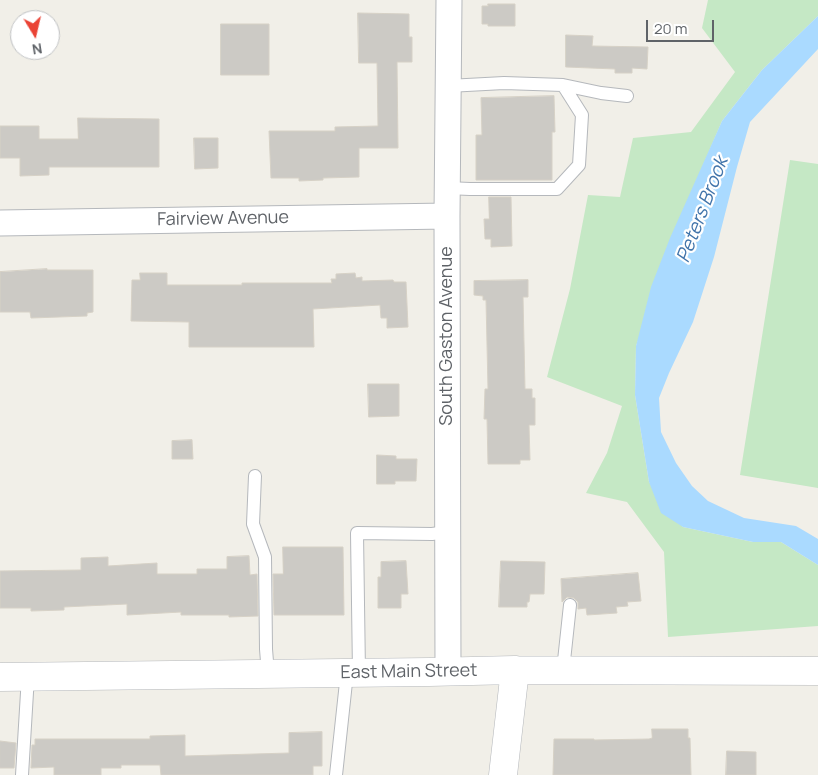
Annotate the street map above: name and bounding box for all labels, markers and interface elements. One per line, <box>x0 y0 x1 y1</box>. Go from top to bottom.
north arrow <box>10 10 60 60</box>
scale bar <box>648 10 716 42</box>
text: 20 m <box>654 18 687 39</box>
text: N <box>31 39 44 59</box>
water label: Peters Brook <box>672 154 734 266</box>
street label: Fairview Avenue <box>157 207 289 231</box>
street label: South Gaston Avenue <box>436 246 458 426</box>
street label: East Main Street <box>340 660 478 684</box>

